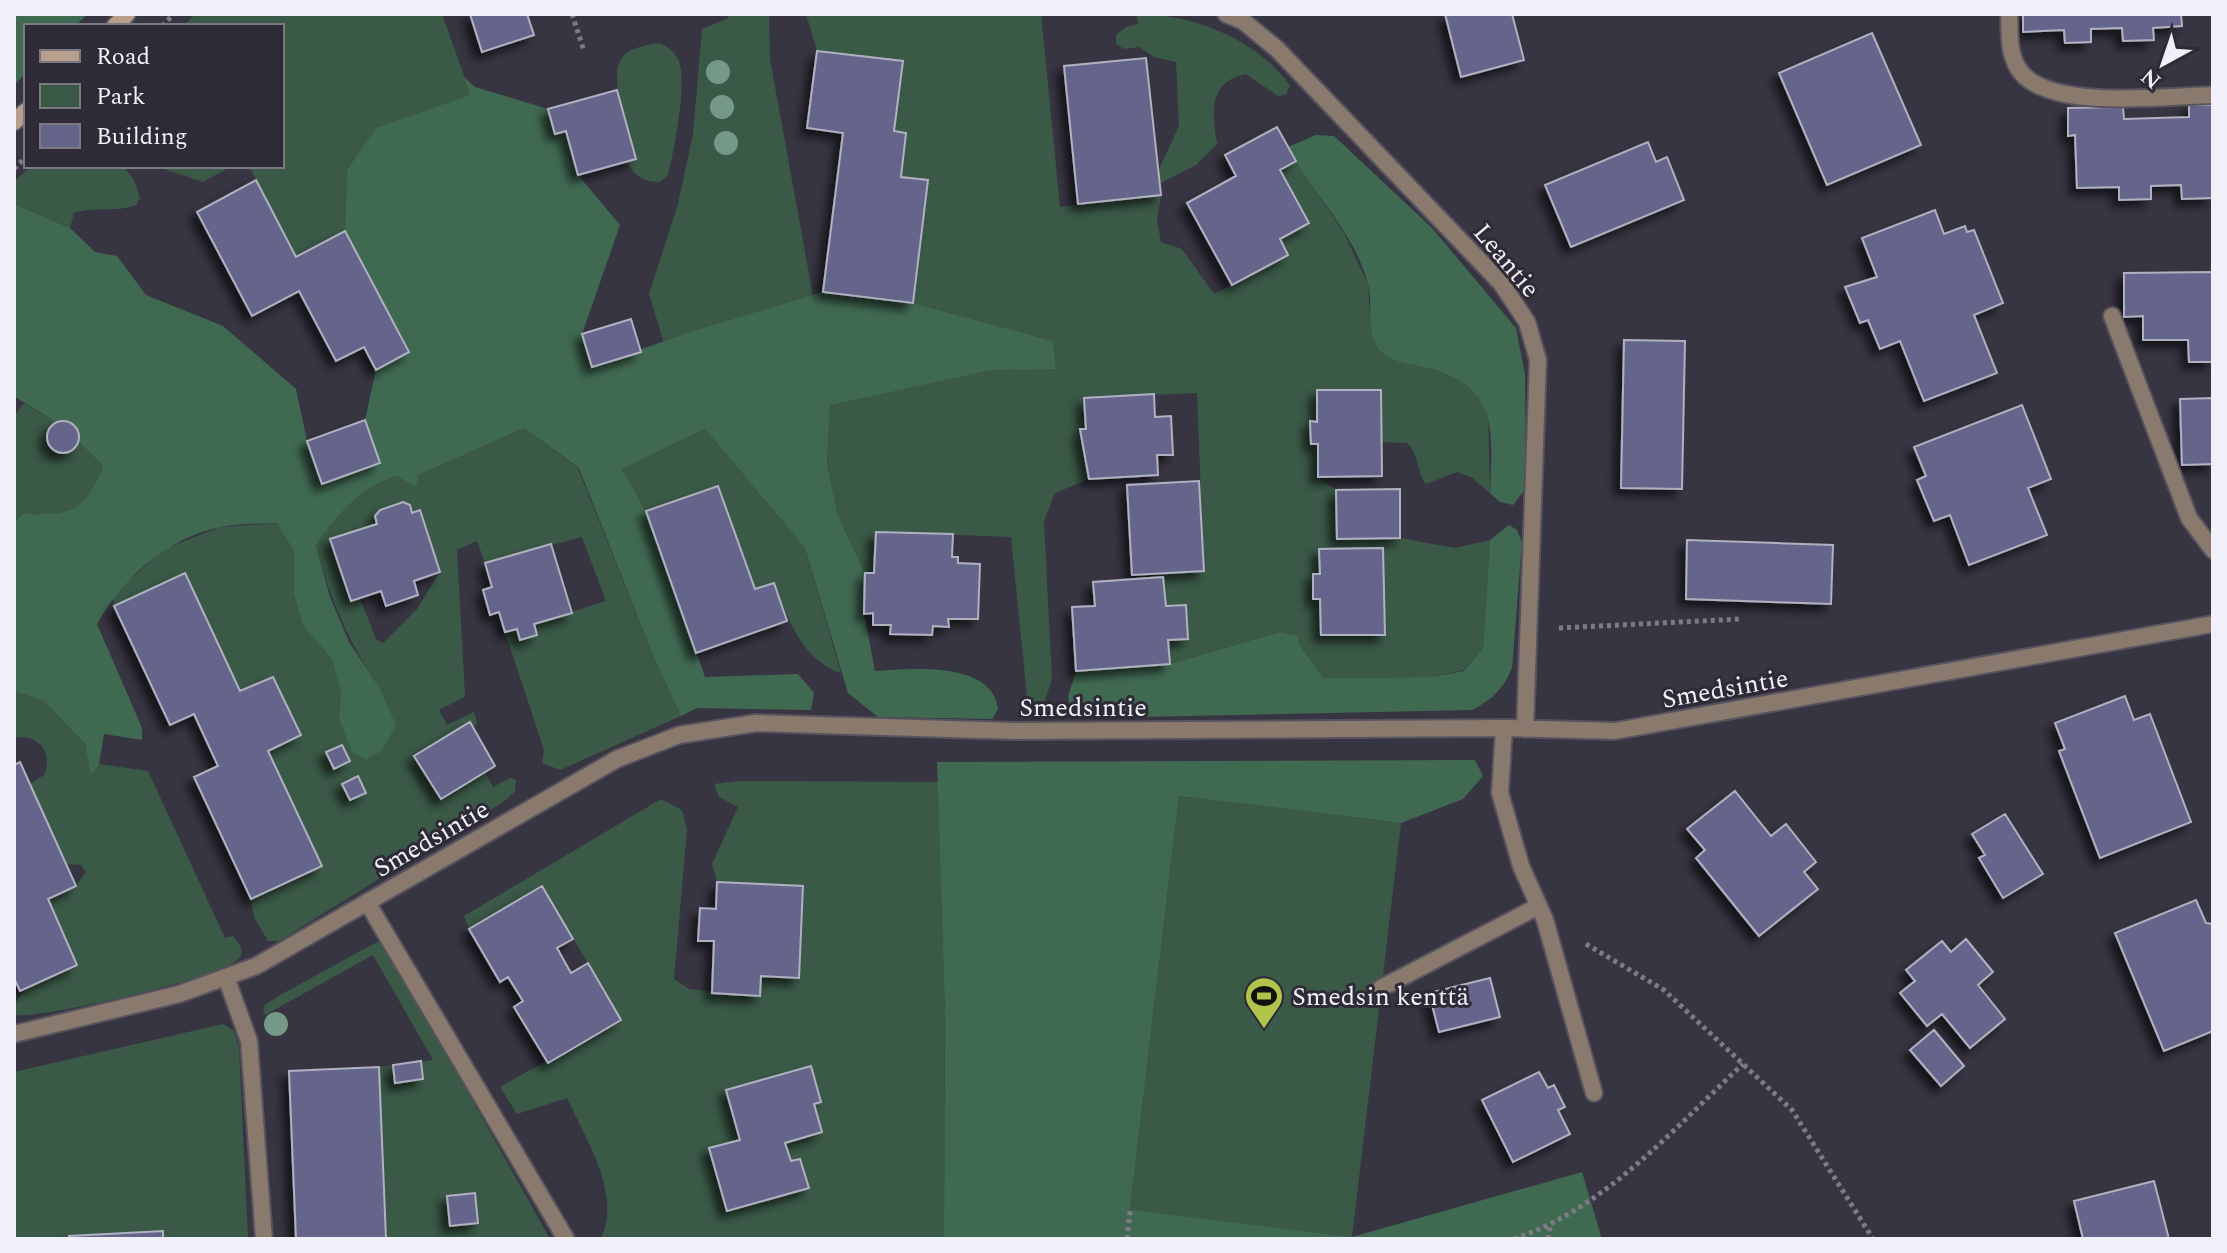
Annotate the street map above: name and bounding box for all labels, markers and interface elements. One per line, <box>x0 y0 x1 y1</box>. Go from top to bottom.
legend <box>24 24 284 168</box>
north arrow <box>2123 24 2203 104</box>
text: Road <box>96 39 150 75</box>
text: N <box>2134 60 2169 97</box>
text: Park <box>96 79 146 115</box>
text: Building <box>96 119 188 155</box>
street label: Leantie <box>1463 214 1549 307</box>
street label: Smedsintie <box>1659 658 1792 720</box>
street label: Smedsintie <box>1019 688 1147 728</box>
street label: Smedsintie <box>366 790 497 888</box>
sports icon: Smedsin kenttä <box>1243 975 1285 1030</box>
place label: Smedsin kenttä <box>1292 977 1469 1017</box>

